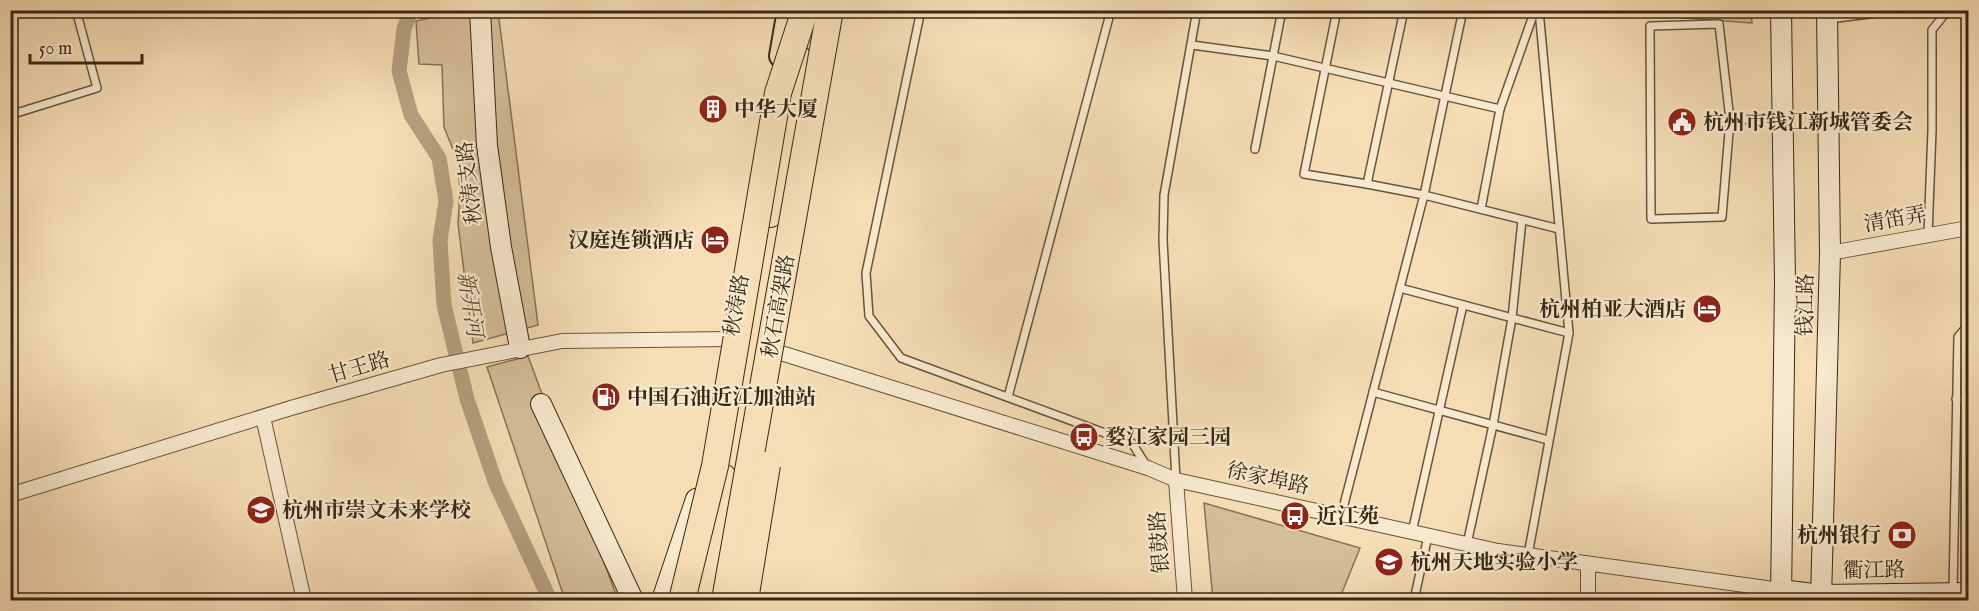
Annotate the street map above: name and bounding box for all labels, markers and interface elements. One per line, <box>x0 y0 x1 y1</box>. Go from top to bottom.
scale bar <box>30 27 142 65</box>
text: 50 m <box>39 38 72 61</box>
building icon: 中华大厦 <box>697 93 729 125</box>
place label: 中华大厦 <box>734 97 818 124</box>
public building icon: 杭州市钱江新城管委会 <box>1666 106 1698 138</box>
place label: 杭州市钱江新城管委会 <box>1703 110 1913 137</box>
street label: 秋涛支路 <box>452 139 489 226</box>
street label: 清笛弄 <box>1862 202 1929 239</box>
hotel icon: 汉庭连锁酒店 <box>699 224 731 256</box>
place label: 汉庭连锁酒店 <box>568 228 694 255</box>
street label: 秋石高架路 <box>757 252 802 360</box>
water label: 新开河 <box>450 270 489 343</box>
street label: 秋涛路 <box>719 272 756 339</box>
street label: 钱江路 <box>1792 273 1821 337</box>
hotel icon: 杭州柏亚大酒店 <box>1691 293 1723 325</box>
place label: 杭州柏亚大酒店 <box>1539 297 1686 324</box>
street label: 甘王路 <box>325 347 393 390</box>
fuel station icon: 中国石油近江加油站 <box>590 381 622 413</box>
place label: 中国石油近江加油站 <box>627 385 816 412</box>
bus stop icon: 婺江家园三园 <box>1068 421 1100 453</box>
place label: 婺江家园三园 <box>1105 425 1231 452</box>
street label: 徐家埠路 <box>1224 458 1312 501</box>
school or university icon: 杭州市崇文未来学校 <box>245 494 277 526</box>
place label: 杭州市崇文未来学校 <box>282 498 471 525</box>
bus stop icon: 近江苑 <box>1279 500 1311 532</box>
place label: 近江苑 <box>1316 504 1379 531</box>
street label: 银鼓路 <box>1145 510 1176 574</box>
bank icon: 杭州银行 <box>1886 519 1918 551</box>
place label: 杭州银行 <box>1797 523 1881 550</box>
school or university icon: 杭州天地实验小学 <box>1373 546 1405 578</box>
place label: 杭州天地实验小学 <box>1410 550 1578 577</box>
street label: 衢江路 <box>1842 557 1906 586</box>

